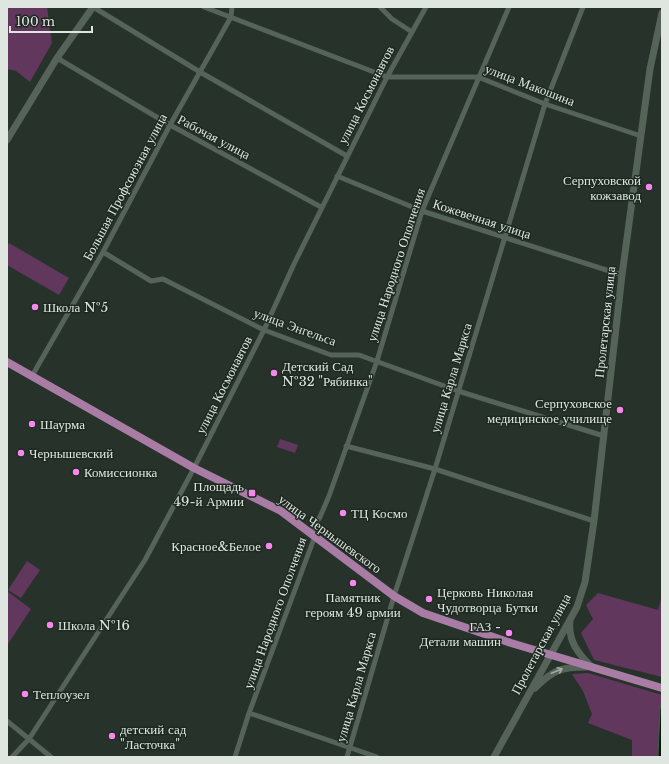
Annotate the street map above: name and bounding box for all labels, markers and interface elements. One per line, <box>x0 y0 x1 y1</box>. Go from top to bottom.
scale bar <box>10 8 92 34</box>
text: 100 m <box>16 14 55 29</box>
street label: улица Космонавтов <box>334 43 398 147</box>
street label: улица Макошина <box>483 60 578 110</box>
street label: Большая Профсоюзная улица <box>79 110 171 263</box>
street label: Рабочая улица <box>175 111 253 163</box>
place label: Серпуховской кожзавод <box>563 172 641 204</box>
marker: Серпуховской кожзавод <box>644 182 654 192</box>
street label: улица Народного Ополчения <box>363 186 429 344</box>
street label: Кожевенная улица <box>431 195 533 243</box>
street label: Пролетарская улица <box>591 265 619 379</box>
place label: Школа №5 <box>43 299 108 316</box>
marker: Школа №5 <box>30 302 40 312</box>
street label: улица Энгельса <box>251 304 339 350</box>
street label: улица Карла Маркса <box>426 321 476 435</box>
street label: улица Космонавтов <box>192 333 256 437</box>
place label: Детский Сад №32 "Рябинка" <box>282 358 373 390</box>
marker: Детский Сад №32 "Рябинка" <box>269 368 279 378</box>
place label: Серпуховское медицинское училище <box>487 395 612 427</box>
marker: Серпуховское медицинское училище <box>615 405 625 415</box>
place label: Шаурма <box>40 416 85 433</box>
marker: Шаурма <box>27 419 37 429</box>
place label: Чернышевский <box>29 445 113 462</box>
marker: Чернышевский <box>16 448 26 458</box>
place label: Комиссионка <box>84 464 158 481</box>
marker: Комиссионка <box>71 467 81 477</box>
place label: Площадь 49-й Армии <box>173 478 244 510</box>
marker: Площадь 49-й Армии <box>247 488 257 498</box>
street label: улица Чернышевского <box>275 491 385 577</box>
place label: ТЦ Космо <box>351 505 407 522</box>
marker: ТЦ Космо <box>338 508 348 518</box>
street label: улица Народного Ополчения <box>240 535 310 691</box>
place label: Красное&Белое <box>171 538 261 555</box>
marker: Красное&Белое <box>264 541 274 551</box>
marker: Памятник героям 49 армии <box>348 578 358 588</box>
place label: Церковь Николая Чудотворца Бутки <box>437 584 538 616</box>
place label: Памятник героям 49 армии <box>305 589 401 621</box>
street label: Пролетарская улица <box>507 590 575 697</box>
marker: Церковь Николая Чудотворца Бутки <box>424 594 434 604</box>
place label: Школа №16 <box>58 617 130 634</box>
place label: ГАЗ - Детали машин <box>419 618 501 650</box>
marker: Школа №16 <box>45 620 55 630</box>
marker: ГАЗ - Детали машин <box>504 628 514 638</box>
street label: улица Карла Маркса <box>332 630 380 744</box>
one-way arrow <box>551 667 563 675</box>
place label: Теплоузел <box>33 686 90 703</box>
marker: Теплоузел <box>20 689 30 699</box>
place label: детский сад "Ласточка" <box>120 721 187 753</box>
marker: детский сад "Ласточка" <box>107 731 117 741</box>

